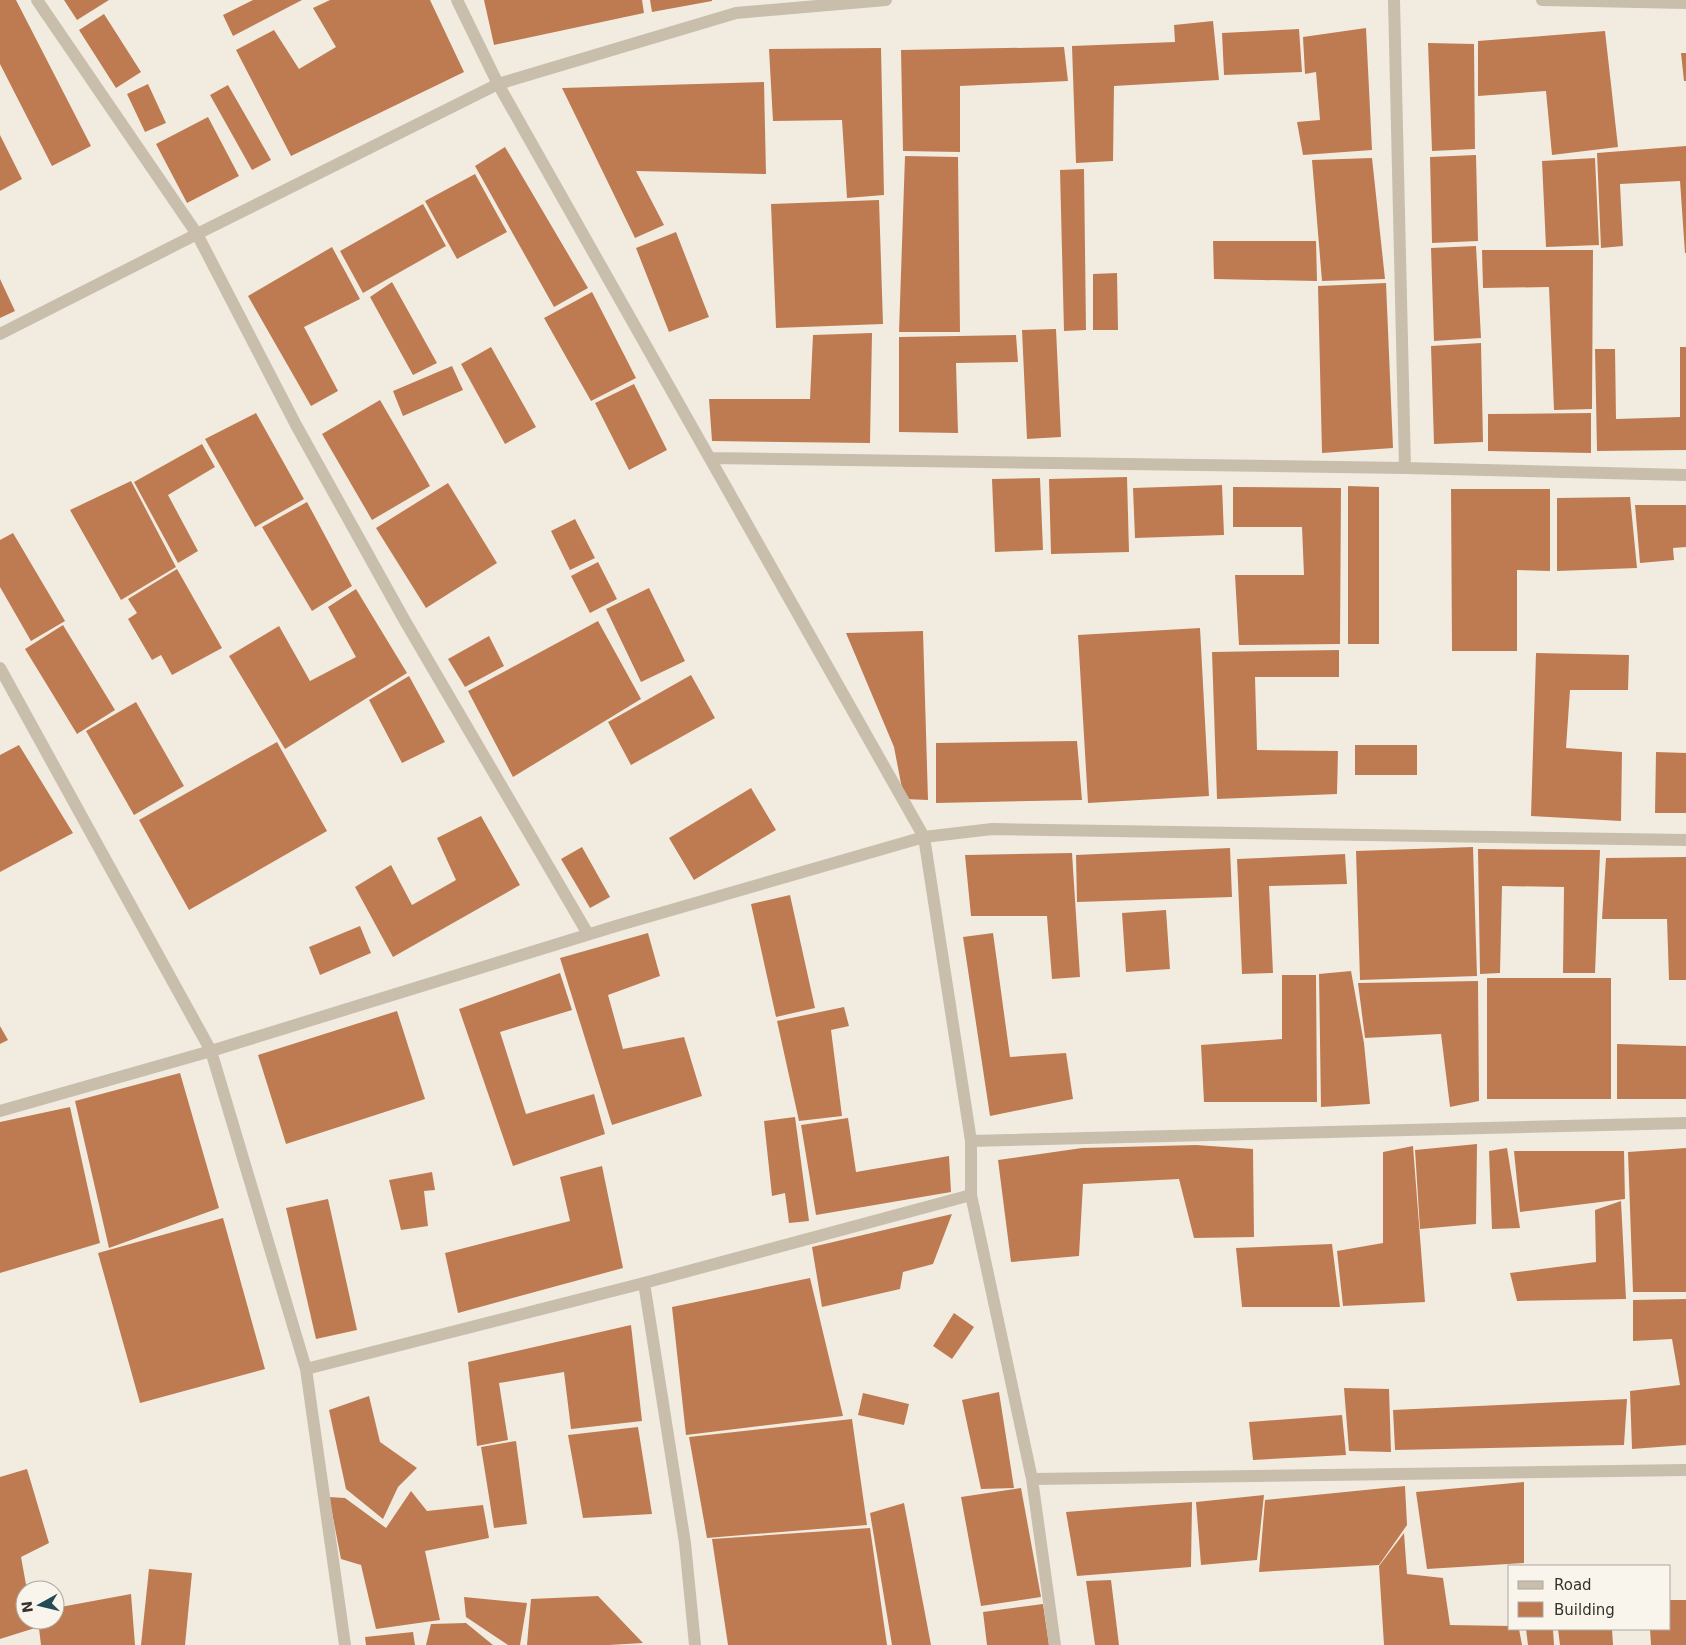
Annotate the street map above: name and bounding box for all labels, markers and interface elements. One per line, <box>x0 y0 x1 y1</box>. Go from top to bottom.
legend <box>1508 1565 1671 1630</box>
text: Road <box>1554 1576 1592 1594</box>
north arrow <box>15 1580 65 1630</box>
text: N <box>18 1600 36 1614</box>
text: Building <box>1554 1601 1615 1619</box>

